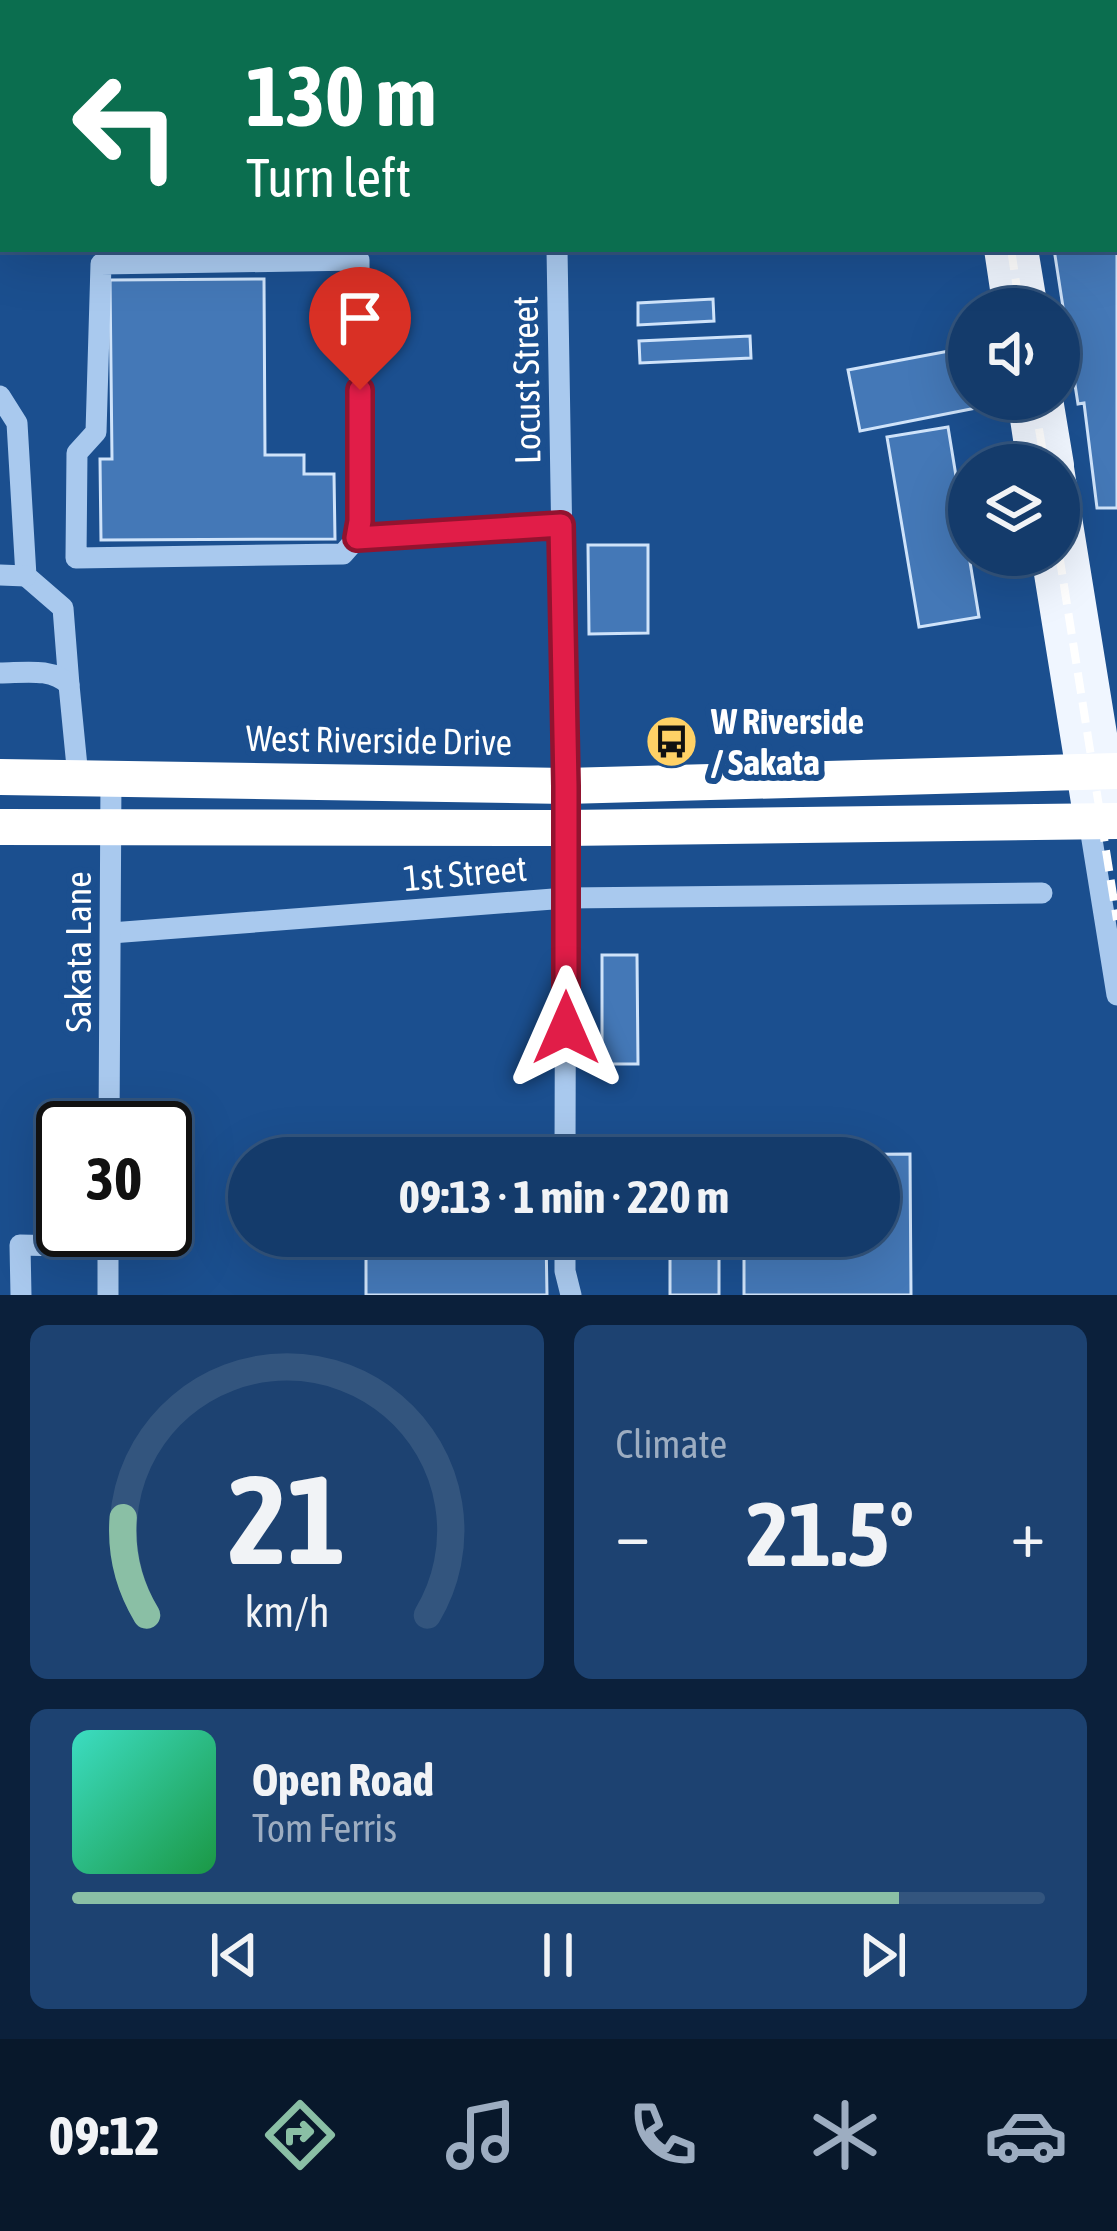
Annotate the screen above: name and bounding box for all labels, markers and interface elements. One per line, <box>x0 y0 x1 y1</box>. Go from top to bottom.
icon: left <box>48 48 204 204</box>
text: 130 m <box>246 48 436 144</box>
text: Turn left <box>246 147 411 208</box>
pin <box>309 267 411 390</box>
icon: arrive <box>327 285 393 351</box>
map controls <box>948 288 1080 576</box>
button: sound <box>948 288 1080 420</box>
street label: Locust Street <box>504 295 548 465</box>
button: layers <box>948 444 1080 576</box>
place label: W Riverside / Sakata <box>710 700 864 783</box>
bus stop icon: W Riverside / Sakata <box>644 714 700 770</box>
street label: West Riverside Drive <box>246 717 512 763</box>
street label: 1st Street <box>401 847 529 899</box>
street label: Sakata Lane <box>57 872 99 1032</box>
position arrow <box>503 965 629 1091</box>
speed limit sign: 30 <box>36 1101 192 1257</box>
text: 09:13 · 1 min · 220 m <box>399 1171 729 1223</box>
text: Climate <box>616 1422 727 1466</box>
text: 21 <box>228 1447 345 1590</box>
text: 21.5° <box>746 1482 914 1585</box>
text: − <box>616 1495 650 1571</box>
text: + <box>1011 1495 1045 1571</box>
text: km/h <box>244 1587 329 1636</box>
text: Open Road <box>252 1754 434 1806</box>
text: Tom Ferris <box>252 1806 397 1850</box>
icon: previous <box>201 1922 267 1988</box>
icon: pause <box>525 1922 591 1988</box>
icon: next <box>850 1922 916 1988</box>
icon: directions <box>258 2093 342 2177</box>
icon: music <box>439 2093 523 2177</box>
icon: phone <box>621 2093 705 2177</box>
icon: climate <box>803 2093 887 2177</box>
icon: car <box>984 2093 1068 2177</box>
text: 09:12 <box>49 2105 160 2166</box>

